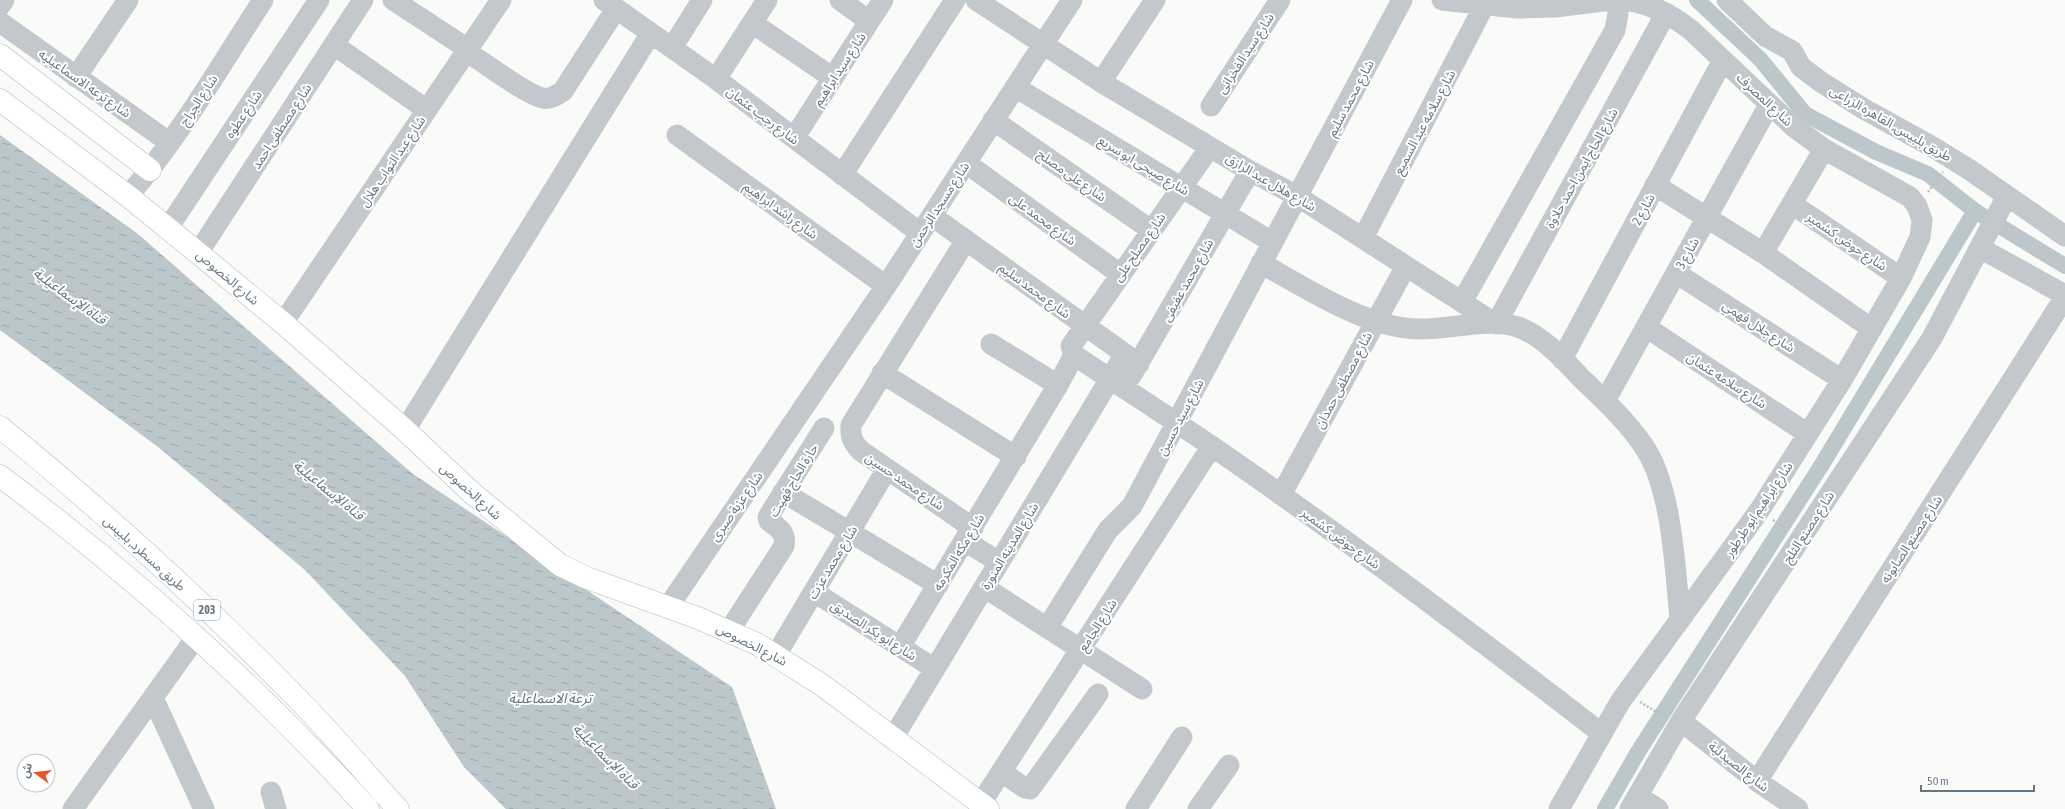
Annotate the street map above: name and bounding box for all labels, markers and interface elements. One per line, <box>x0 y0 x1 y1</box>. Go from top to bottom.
street label: شارع سيد الفخرانى <box>1214 10 1280 98</box>
street label: شارع سيد ابراهيم <box>810 30 871 111</box>
street label: شارع ترعه الاسماعيليه <box>34 46 134 123</box>
street label: شارع محمد سليم <box>1324 57 1380 141</box>
street label: شارع سلامه عبد السميع <box>1390 67 1461 179</box>
street label: شارع المصرف <box>1732 70 1796 131</box>
street label: شارع الجراج <box>176 72 223 130</box>
street label: شارع مصطفى احمد <box>248 81 317 173</box>
street label: طريق بلبيس, القاهره الزراعى <box>1827 82 1954 165</box>
street label: شارع رجب عثمان <box>722 83 802 150</box>
street label: شارع عطوه <box>222 88 267 143</box>
street label: شارع الحاج ايمن احمد حلاوة <box>1542 106 1623 232</box>
street label: شارع عبد التواب هلال <box>356 113 431 211</box>
street label: شارع صبحى ابو سريع <box>1094 132 1192 201</box>
street label: شارع على مصلح <box>1033 146 1109 207</box>
street label: شارع هلال عبد الرازق <box>1221 151 1319 217</box>
street label: شارع مسجد الرحمن <box>907 159 975 251</box>
street label: شارع راشد ابراهيم <box>739 179 821 245</box>
street label: شارع محمد على <box>1005 190 1079 251</box>
street label: شارع 2 <box>1629 191 1661 229</box>
street label: شارع حوض كشمير <box>1801 208 1890 276</box>
street label: شارع مصلح على <box>1110 210 1171 286</box>
street label: شارع 3 <box>1673 235 1705 273</box>
street label: شارع محمد عفيفى <box>1159 236 1219 326</box>
street label: شارع الخصوص <box>191 247 262 310</box>
street label: شارع محمد سليم <box>994 259 1073 324</box>
water label: قناة الإسماعيلية <box>29 264 110 330</box>
street label: شارع جلال فهمي <box>1718 298 1798 358</box>
street label: شارع مصطفى حمدان <box>1312 329 1378 433</box>
street label: شارع سلامه عثمان <box>1683 349 1769 414</box>
street label: شارع سيد حسين <box>1154 377 1209 459</box>
street label: حارة الحاج فهيت <box>766 441 824 521</box>
street label: شارع محمد حسين <box>861 450 947 516</box>
water label: قناة الإسماعيلية <box>289 457 368 525</box>
street label: شارع ابراهيم ابو طرطور <box>1721 459 1798 562</box>
street label: شارع الخصوص <box>435 460 504 525</box>
street label: شارع عزبة صبرى <box>707 469 768 546</box>
street label: شارع مصنع الثلج <box>1780 488 1840 568</box>
street label: شارع مصنع الصابونه <box>1877 493 1948 588</box>
street label: شارع المدينه المنورة <box>978 500 1044 594</box>
street label: شارع حوض كشمير <box>1296 504 1383 574</box>
street label: شارع مكه المكرمه <box>930 511 990 595</box>
street label: طريق مسطرد, بلبيس <box>100 513 189 595</box>
street label: شارع محمد عزت <box>805 523 863 603</box>
street label: شارع الجامع <box>1075 596 1122 656</box>
street label: شارع ابو بكر الصديق <box>827 597 919 666</box>
road number: 203 <box>194 600 220 620</box>
street label: شارع الخصوص <box>713 620 790 671</box>
water label: ترعة الاسماعلية <box>508 690 593 707</box>
water label: قناة الإسماعيلية <box>569 720 643 794</box>
street label: شارع الصيدلية <box>1704 738 1772 797</box>
north arrow <box>16 753 56 793</box>
text: ش <box>19 762 35 780</box>
scale bar <box>1921 767 2034 793</box>
text: 50 m <box>1927 774 1949 788</box>

